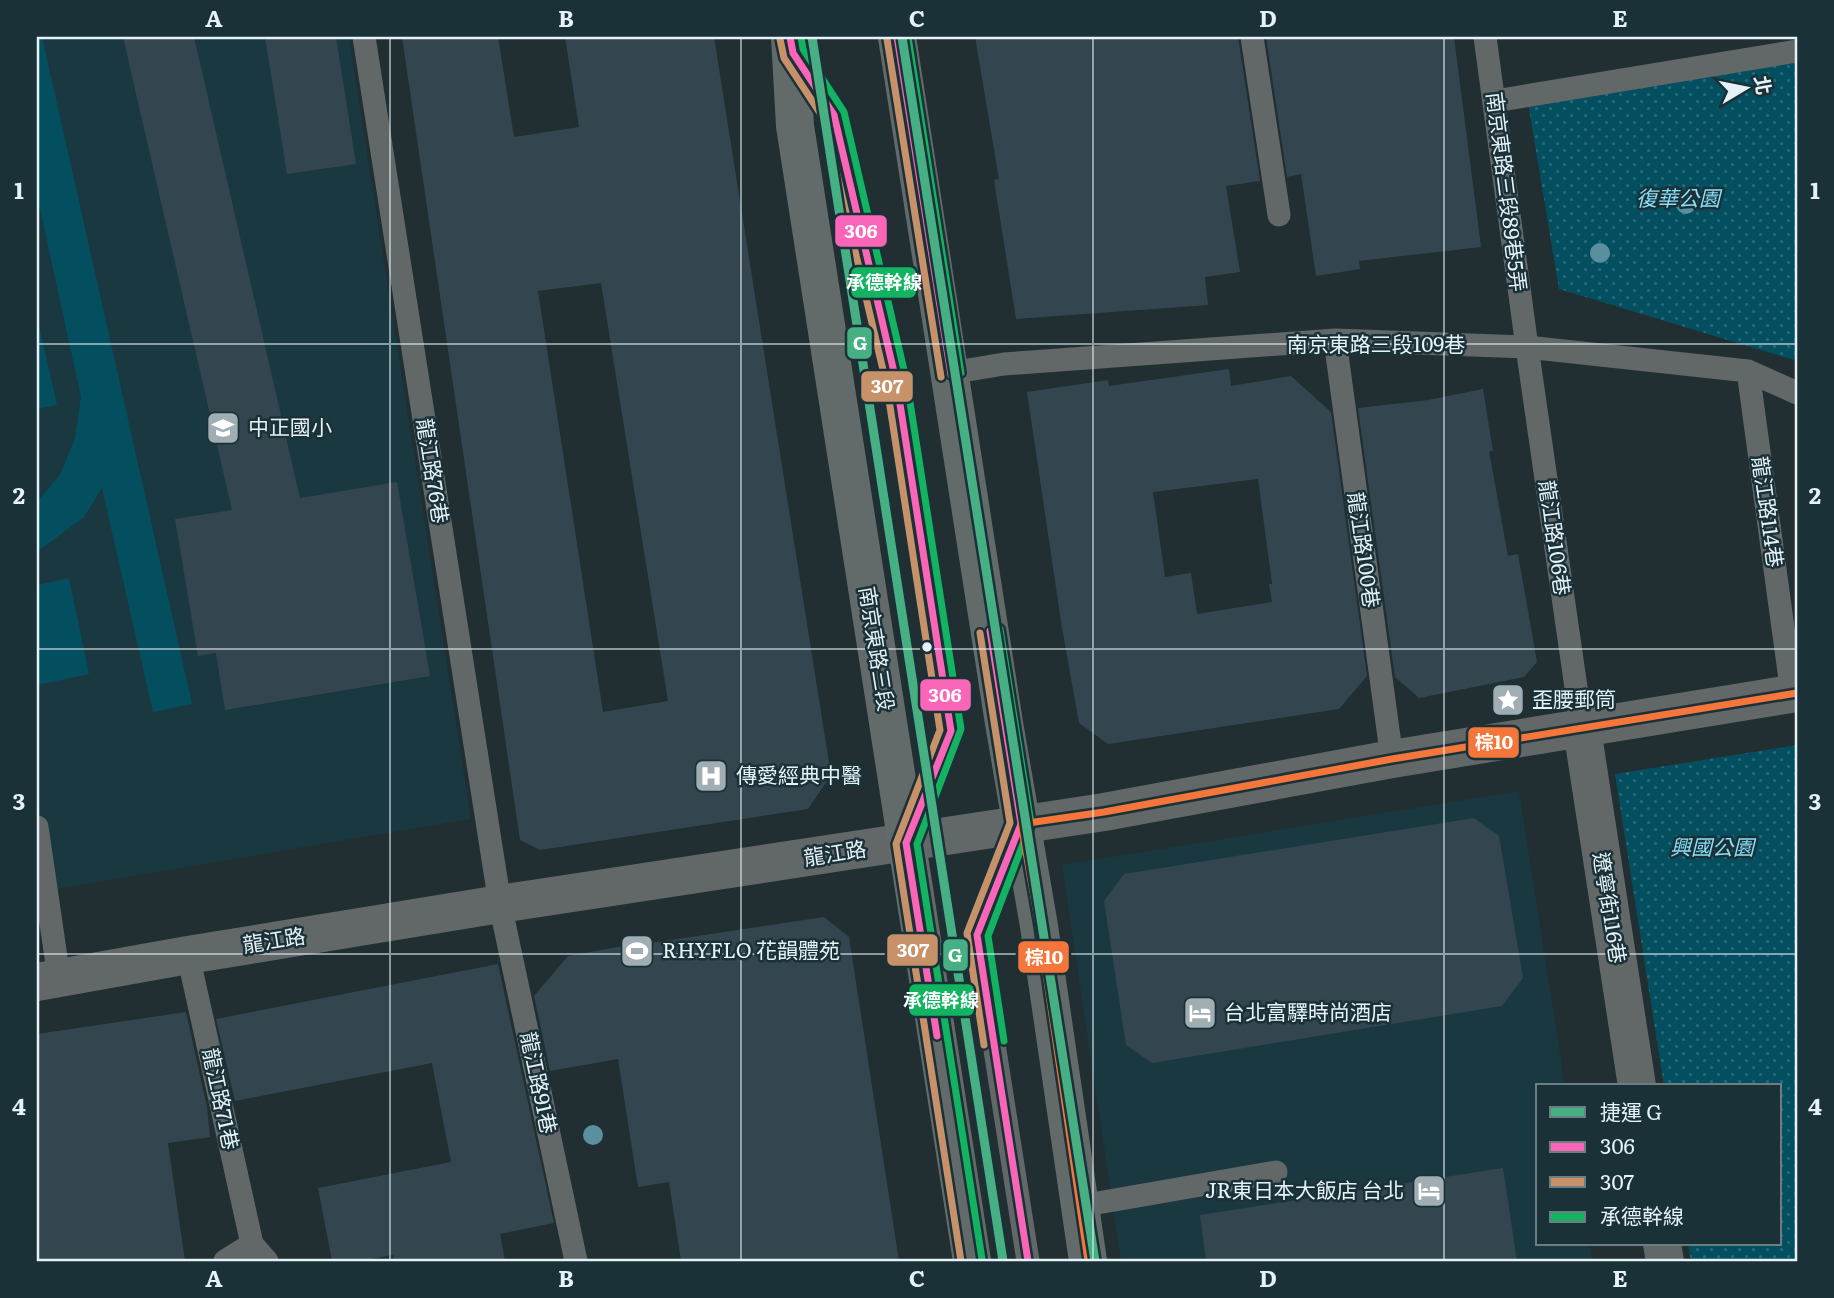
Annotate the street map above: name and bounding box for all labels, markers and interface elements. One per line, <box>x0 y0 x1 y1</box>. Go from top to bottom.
text: A <box>205 0 223 34</box>
text: B <box>558 0 574 34</box>
text: C <box>909 0 925 34</box>
text: D <box>1259 0 1277 34</box>
text: E <box>1612 0 1628 34</box>
north arrow <box>1712 52 1782 122</box>
text: 北 <box>1748 73 1779 97</box>
street label: 南京東路三段89巷5弄 <box>1481 90 1536 293</box>
text: 1 <box>14 172 24 206</box>
text: 1 <box>1810 172 1820 206</box>
park label: 復華公園 <box>1636 181 1723 212</box>
line badge: 306 <box>834 214 888 248</box>
text: 306 <box>844 216 878 244</box>
line badge: 承德幹線 <box>850 266 917 299</box>
text: 承德幹線 <box>846 267 922 295</box>
line badge: G <box>846 326 873 360</box>
street label: 南京東路三段109巷 <box>1287 327 1465 358</box>
text: G <box>853 328 868 356</box>
line badge: 307 <box>860 370 914 403</box>
text: 307 <box>871 371 904 399</box>
school or university icon: 中正國小 <box>204 409 242 447</box>
place label: 中正國小 <box>248 410 332 441</box>
street label: 龍江路76巷 <box>411 416 458 525</box>
street label: 龍江路114巷 <box>1746 454 1793 569</box>
text: 2 <box>13 477 25 511</box>
text: 2 <box>1809 477 1821 511</box>
street label: 龍江路106巷 <box>1533 478 1580 597</box>
street label: 龍江路100巷 <box>1342 490 1389 610</box>
street label: 南京東路三段 <box>853 584 904 713</box>
unlabelled marker <box>920 640 934 654</box>
line badge: 306 <box>919 678 972 712</box>
text: 306 <box>928 680 962 708</box>
place icon: 歪腰郵筒 <box>1489 681 1527 719</box>
place label: 歪腰郵筒 <box>1532 682 1616 713</box>
line badge: 棕10 <box>1467 726 1520 759</box>
text: 棕10 <box>1475 727 1514 755</box>
hospital icon: 傳愛經典中醫 <box>692 757 730 795</box>
place label: 傳愛經典中醫 <box>736 758 862 789</box>
text: 3 <box>13 783 25 817</box>
text: 3 <box>1809 783 1821 817</box>
park label: 興國公園 <box>1670 830 1757 861</box>
street label: 龍江路 <box>801 831 868 872</box>
street label: 遼寧街116巷 <box>1587 850 1636 966</box>
street label: 龍江路 <box>240 918 307 959</box>
sports icon: RHYFLO 花韻體苑 <box>618 932 656 970</box>
place label: RHYFLO 花韻體苑 <box>662 933 840 964</box>
line badge: 307 <box>886 933 939 967</box>
text: 307 <box>897 935 930 963</box>
line badge: G <box>942 938 969 972</box>
text: G <box>948 940 963 968</box>
line badge: 棕10 <box>1017 940 1070 974</box>
text: 棕10 <box>1025 942 1064 970</box>
line badge: 承德幹線 <box>908 983 975 1017</box>
text: 承德幹線 <box>903 985 979 1013</box>
hotel icon: 台北富驛時尚酒店 <box>1181 994 1219 1032</box>
place label: 台北富驛時尚酒店 <box>1224 995 1392 1026</box>
street label: 龍江路91巷 <box>515 1029 566 1136</box>
street label: 龍江路71巷 <box>197 1045 248 1152</box>
legend <box>1536 1084 1782 1246</box>
text: 4 <box>12 1088 26 1122</box>
text: 4 <box>1808 1088 1822 1122</box>
text: 捷運 G <box>1600 1095 1662 1126</box>
text: 306 <box>1600 1129 1635 1160</box>
text: 307 <box>1600 1165 1635 1196</box>
hotel icon: JR東日本大飯店 台北 <box>1410 1172 1448 1210</box>
place label: JR東日本大飯店 台北 <box>1205 1173 1404 1204</box>
text: 承德幹線 <box>1600 1199 1684 1230</box>
text: A <box>205 1260 223 1294</box>
text: B <box>558 1260 574 1294</box>
text: C <box>909 1260 925 1294</box>
text: D <box>1259 1260 1277 1294</box>
text: E <box>1612 1260 1628 1294</box>

